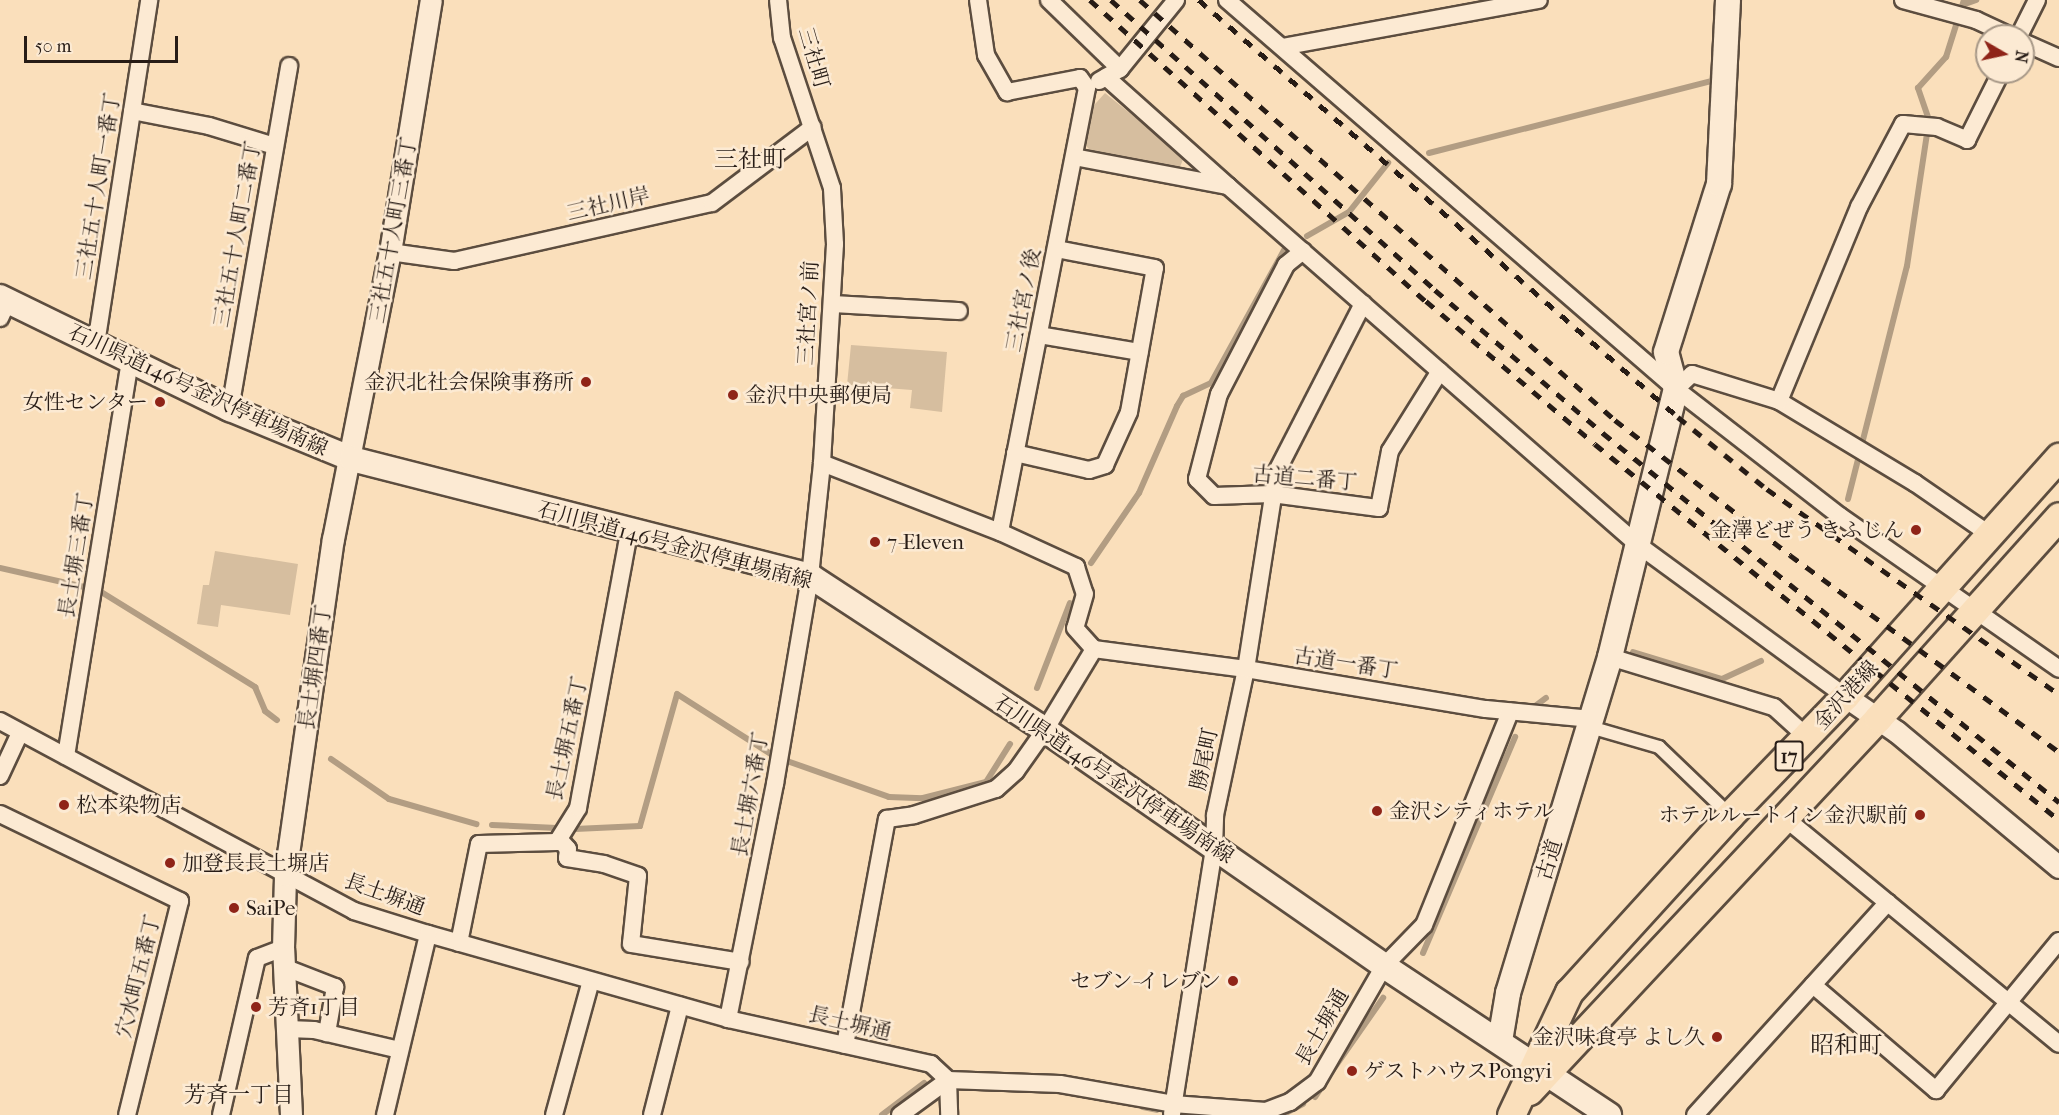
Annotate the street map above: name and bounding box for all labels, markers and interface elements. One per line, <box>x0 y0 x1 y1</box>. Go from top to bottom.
scale bar <box>27 24 182 62</box>
street label: 三社町 <box>793 24 835 92</box>
north arrow <box>1975 24 2035 84</box>
text: 50 m <box>35 36 71 57</box>
text: N <box>2011 49 2032 64</box>
street label: 三社五十人町一番丁 <box>71 91 125 281</box>
street label: 三社五十人町三番丁 <box>364 135 422 325</box>
street label: 三社五十人町二番丁 <box>208 139 266 329</box>
district label: 三社町 <box>714 146 786 174</box>
street label: 三社川岸 <box>564 182 652 226</box>
street label: 三社宮ノ後 <box>1001 246 1045 354</box>
street label: 三社宮ノ前 <box>793 260 823 366</box>
street label: 石川県道146号金沢停車場南線 <box>64 319 332 461</box>
place label: 金沢北社会保険事務所 <box>364 369 574 395</box>
marker: 金沢北社会保険事務所 <box>579 375 593 389</box>
place label: 金沢中央郵便局 <box>745 382 892 408</box>
marker: 金沢中央郵便局 <box>726 388 740 402</box>
place label: 女性センター <box>22 389 148 415</box>
marker: 女性センター <box>153 395 167 409</box>
street label: 古道二番丁 <box>1252 461 1358 495</box>
street label: 長土塀三番丁 <box>54 491 98 619</box>
street label: 石川県道146号金沢停車場南線 <box>535 496 815 594</box>
place label: 金澤どぜう きふじん <box>1710 517 1904 543</box>
marker: 金澤どぜう きふじん <box>1909 523 1923 537</box>
place label: 7-Eleven <box>887 529 964 555</box>
marker: 7-Eleven <box>868 535 882 549</box>
street label: 長土塀四番丁 <box>294 603 336 731</box>
street label: 古道一番丁 <box>1292 642 1400 684</box>
street label: 金沢港線 <box>1809 655 1883 735</box>
street label: 長土塀五番丁 <box>542 674 592 802</box>
street label: 石川県道146号金沢停車場南線 <box>990 689 1238 869</box>
street label: 勝尾町 <box>1185 726 1223 792</box>
street label: 長土塀六番丁 <box>727 730 773 858</box>
road number: 17 <box>1774 739 1804 773</box>
place label: 松本染物店 <box>76 792 181 818</box>
marker: 松本染物店 <box>57 798 71 812</box>
place label: 金沢シティホテル <box>1389 798 1557 824</box>
place label: ホテルルートイン金沢駅前 <box>1656 802 1908 828</box>
marker: 金沢シティホテル <box>1370 804 1384 818</box>
marker: ホテルルートイン金沢駅前 <box>1913 808 1927 822</box>
street label: 古道 <box>1531 836 1567 884</box>
place label: 加登長長土塀店 <box>182 850 329 876</box>
marker: 加登長長土塀店 <box>163 856 177 870</box>
street label: 長土塀通 <box>341 868 429 920</box>
place label: SaiPe <box>246 895 295 921</box>
marker: SaiPe <box>227 901 241 915</box>
street label: 穴水町五番丁 <box>111 912 165 1040</box>
place label: セブン-イレブン <box>1069 968 1221 994</box>
marker: セブン-イレブン <box>1226 974 1240 988</box>
street label: 長土塀通 <box>1290 984 1354 1070</box>
place label: 芳斉1丁目 <box>268 994 359 1020</box>
marker: 芳斉1丁目 <box>249 1000 263 1014</box>
street label: 長土塀通 <box>806 1001 894 1045</box>
place label: 金沢味食亭 よし久 <box>1532 1024 1705 1050</box>
marker: 金沢味食亭 よし久 <box>1710 1030 1724 1044</box>
district label: 昭和町 <box>1810 1032 1882 1060</box>
place label: ゲストハウスPongyi <box>1364 1058 1554 1084</box>
marker: ゲストハウスPongyi <box>1345 1064 1359 1078</box>
district label: 芳斉一丁目 <box>184 1083 294 1109</box>

